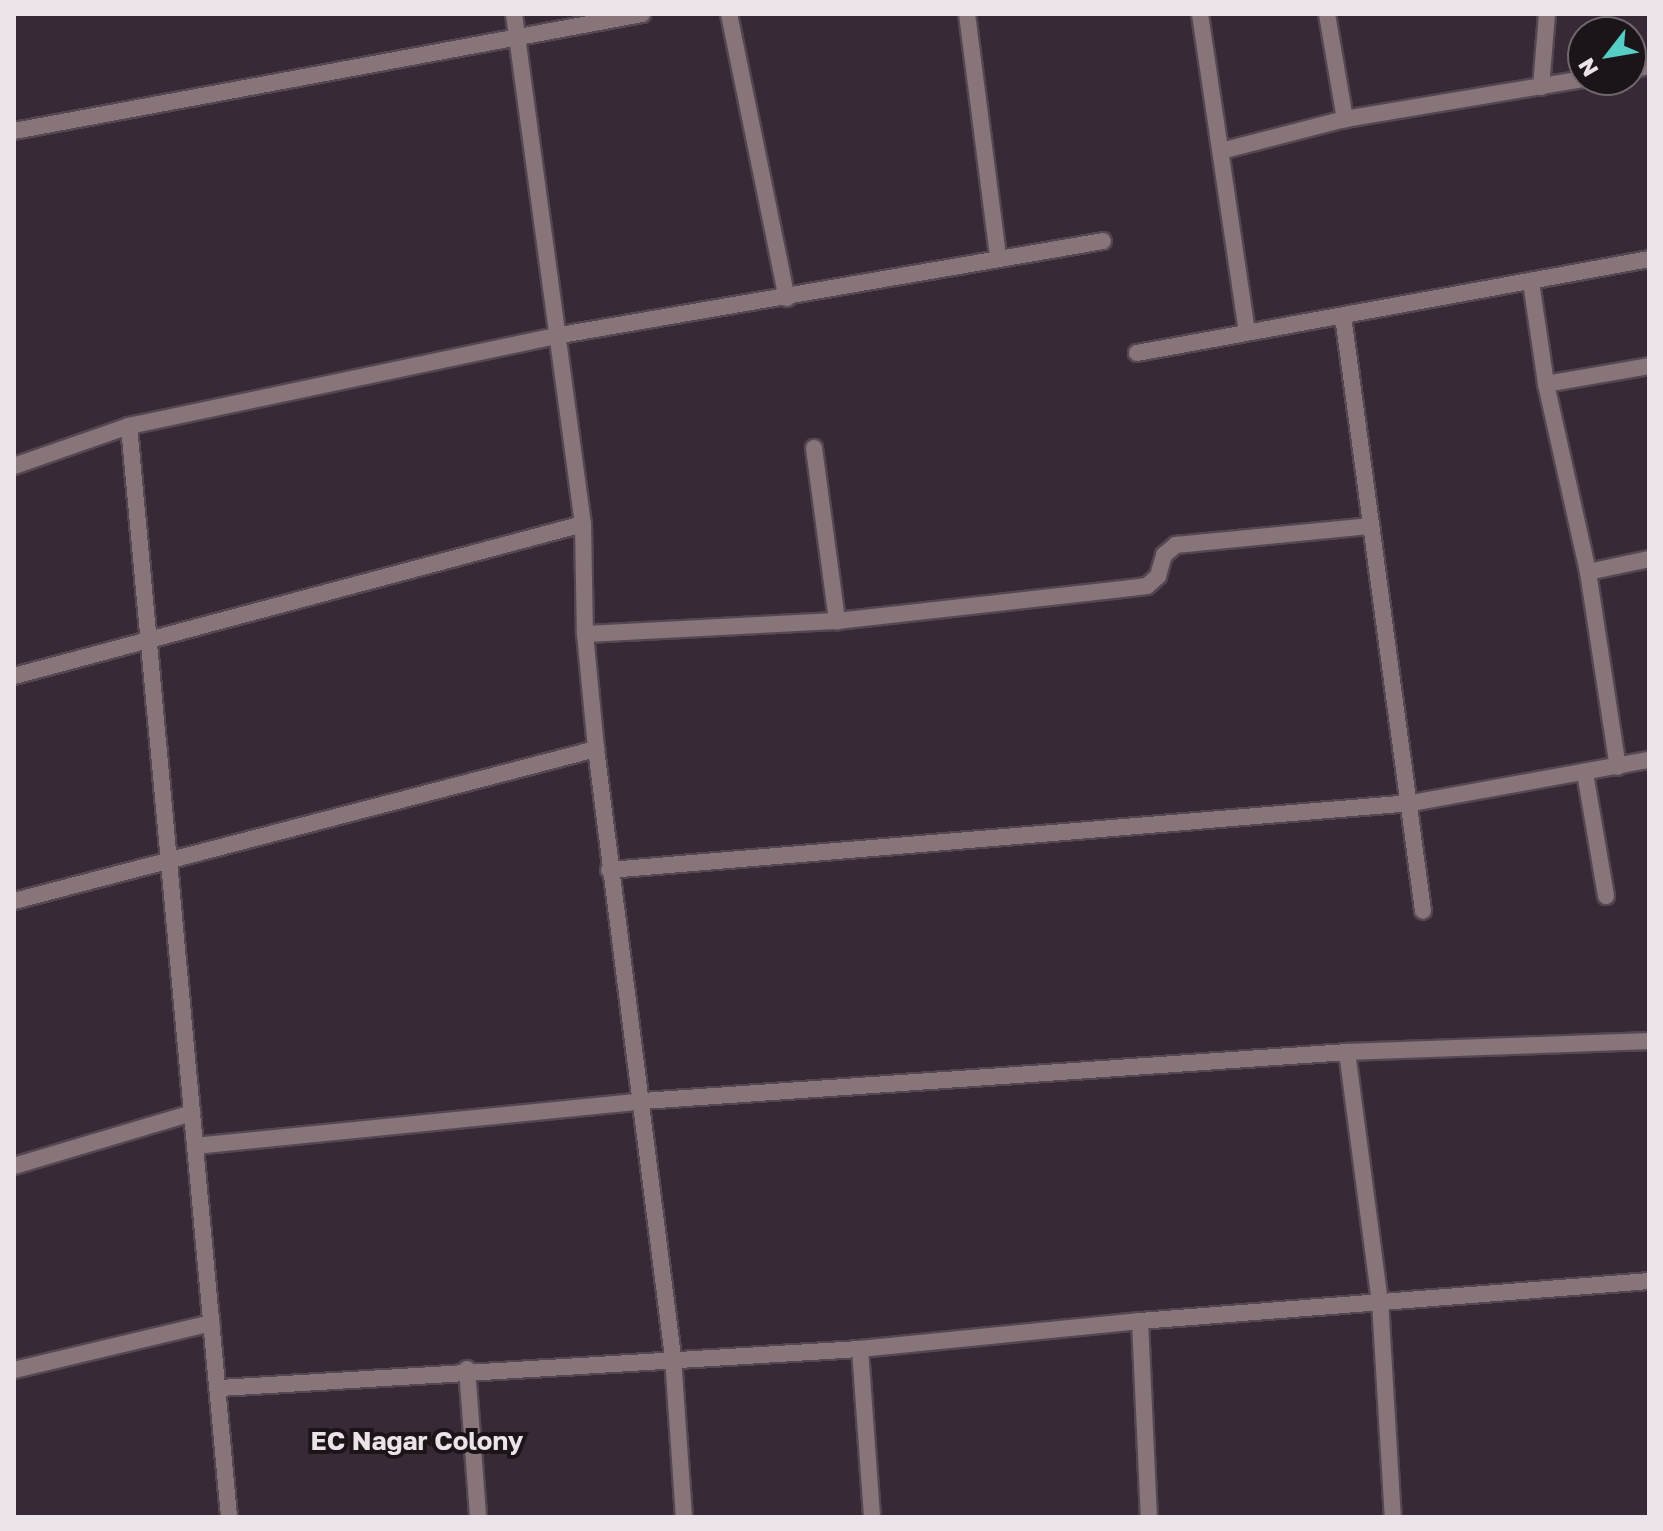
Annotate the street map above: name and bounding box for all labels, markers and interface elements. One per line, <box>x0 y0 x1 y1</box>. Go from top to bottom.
north arrow <box>1567 16 1647 96</box>
text: N <box>1572 53 1604 82</box>
district label: EC Nagar Colony <box>311 1425 523 1457</box>

